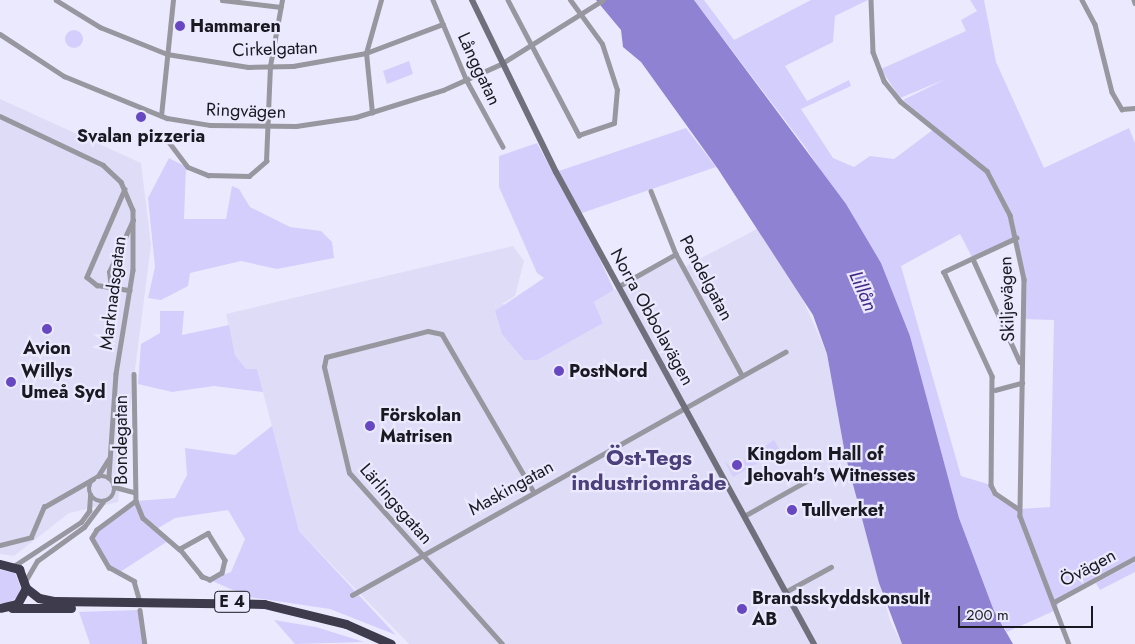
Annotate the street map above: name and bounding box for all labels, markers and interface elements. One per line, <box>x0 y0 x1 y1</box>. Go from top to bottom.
place label: Hammaren <box>190 15 281 37</box>
marker: Hammaren <box>174 20 186 32</box>
street label: Långgatan <box>453 29 505 109</box>
street label: Cirkelgatan <box>232 37 318 61</box>
street label: Ringvägen <box>206 99 286 123</box>
marker: Svalan pizzeria <box>135 111 147 123</box>
place label: Svalan pizzeria <box>77 125 205 147</box>
street label: Pendelgatan <box>675 232 737 324</box>
street label: Marknadsgatan <box>95 235 131 351</box>
street label: Norra Obbolavägen <box>605 245 699 389</box>
street label: Skiljevägen <box>995 256 1019 342</box>
water label: Lillån <box>844 267 882 315</box>
marker: Avion <box>41 323 53 335</box>
place label: Avion <box>23 337 71 359</box>
place label: PostNord <box>569 360 648 382</box>
place label: Willys Umeå Syd <box>21 361 106 404</box>
marker: PostNord <box>553 365 565 377</box>
marker: Willys Umeå Syd <box>5 376 17 388</box>
street label: Bondegatan <box>110 395 132 485</box>
place label: Förskolan Matrisen <box>380 405 461 448</box>
marker: Förskolan Matrisen <box>364 420 376 432</box>
district label: Öst-Tegs industriområde <box>571 444 727 496</box>
place label: Kingdom Hall of Jehovah's Witnesses <box>747 444 916 486</box>
street label: Maskingatan <box>465 456 557 520</box>
street label: Lärlingsgatan <box>355 459 437 549</box>
marker: Kingdom Hall of Jehovah's Witnesses <box>731 459 743 471</box>
place label: Tullverket <box>802 499 884 521</box>
marker: Tullverket <box>786 504 798 516</box>
street label: Övägen <box>1056 544 1120 592</box>
road number: E 4 <box>213 588 251 616</box>
place label: Brandsskyddskonsult AB <box>752 588 930 630</box>
scale bar <box>960 596 1095 628</box>
marker: Brandsskyddskonsult AB <box>736 603 748 615</box>
text: 200 m <box>966 604 1009 626</box>

